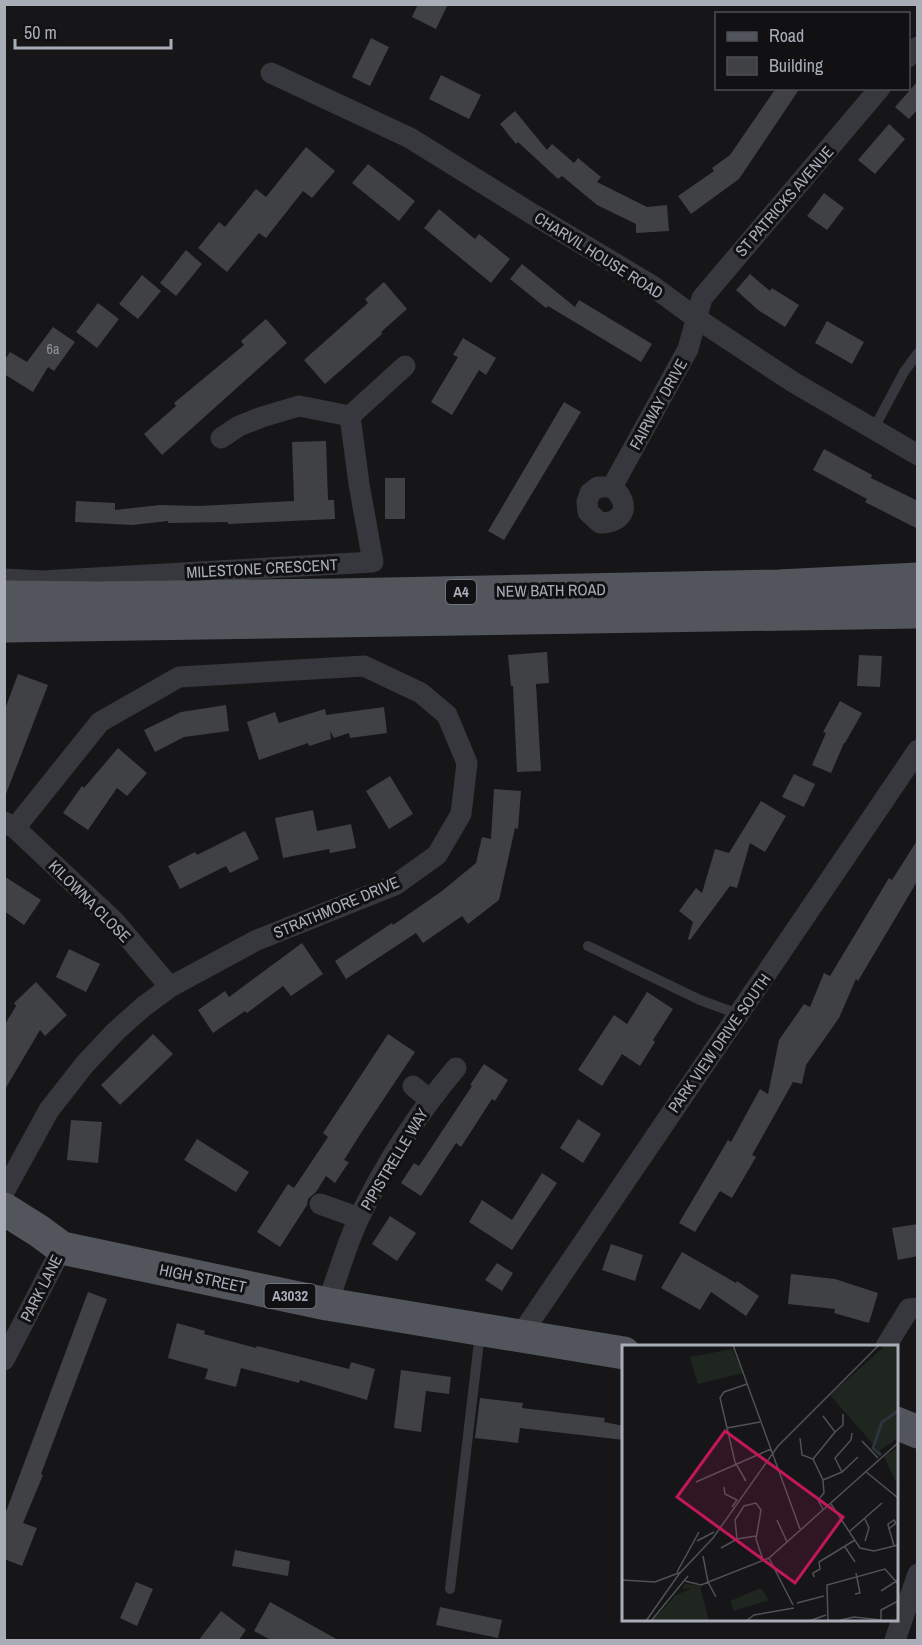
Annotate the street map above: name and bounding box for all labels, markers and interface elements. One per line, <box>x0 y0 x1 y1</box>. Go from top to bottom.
scale bar <box>15 12 171 50</box>
legend <box>715 12 910 90</box>
text: 50 m <box>24 20 57 45</box>
text: Road <box>769 23 804 48</box>
text: Building <box>769 53 824 78</box>
street label: ST PATRICKS AVENUE <box>730 141 838 261</box>
street label: CHARVIL HOUSE ROAD <box>530 206 668 304</box>
house number: 6a <box>47 340 60 358</box>
street label: FAIRWAY DRIVE <box>624 355 692 453</box>
street label: MILESTONE CRESCENT <box>186 553 338 583</box>
street label: NEW BATH ROAD <box>496 578 606 602</box>
road number: A4 <box>446 580 476 604</box>
street label: KILOWNA CLOSE <box>44 855 136 947</box>
street label: STRATHMORE DRIVE <box>270 871 402 943</box>
street label: PARK VIEW DRIVE SOUTH <box>663 969 775 1117</box>
street label: PIPISTRELLE WAY <box>355 1104 433 1214</box>
street label: PARK LANE <box>15 1251 67 1325</box>
street label: HIGH STREET <box>158 1258 248 1298</box>
road number: A3032 <box>264 1284 316 1308</box>
inset map <box>622 1345 898 1621</box>

